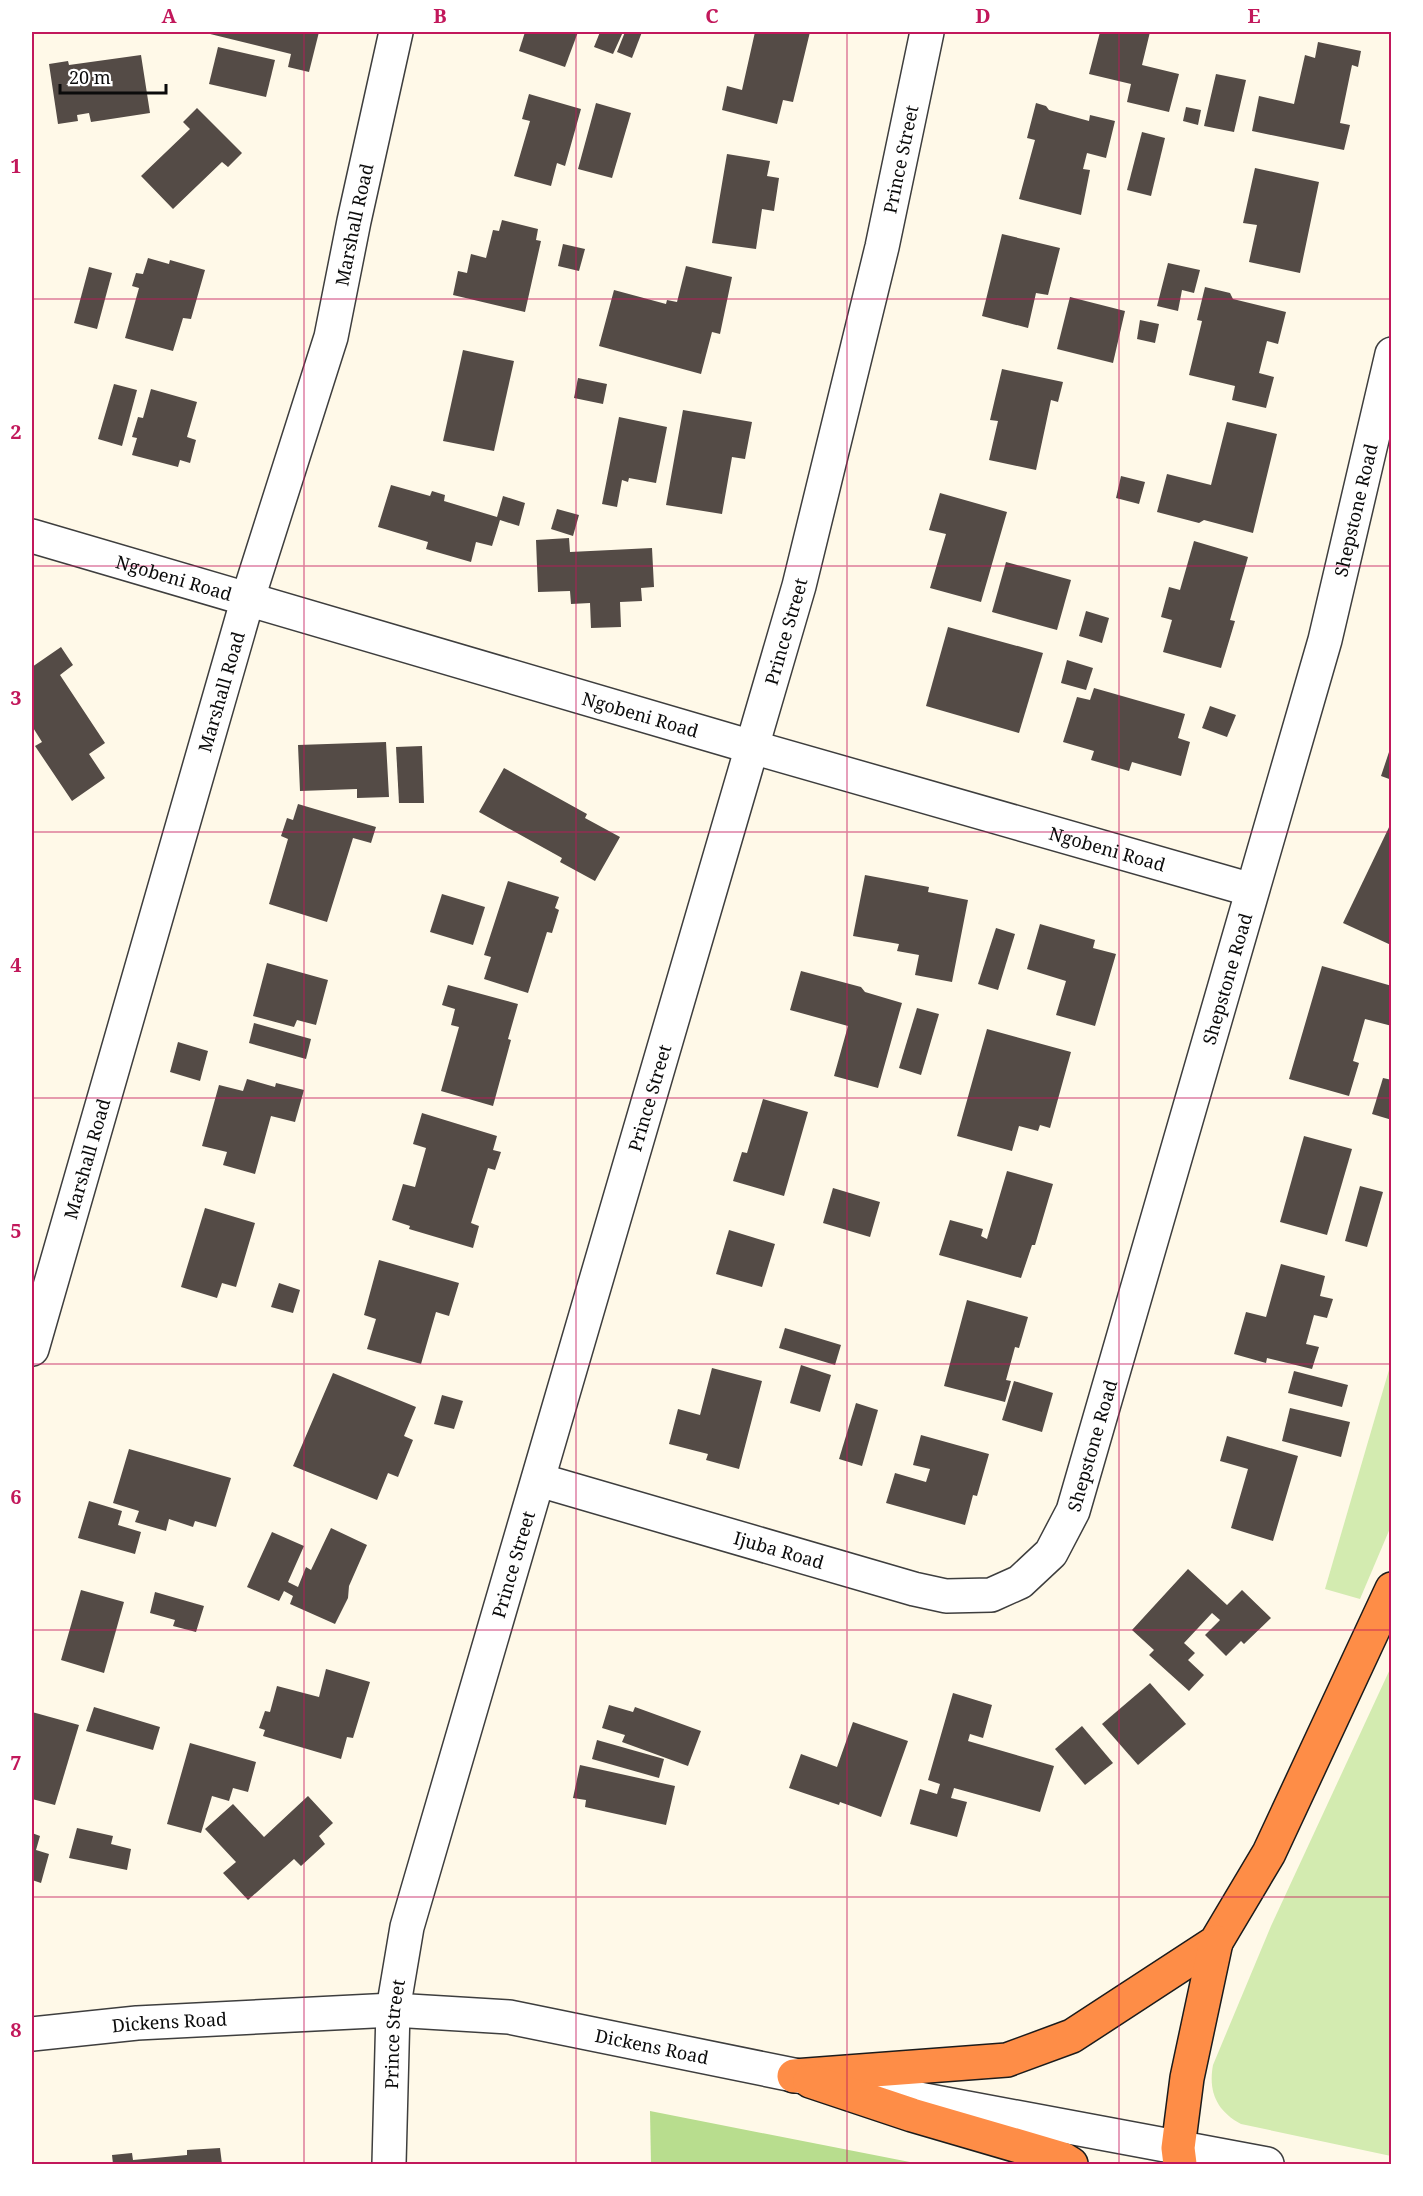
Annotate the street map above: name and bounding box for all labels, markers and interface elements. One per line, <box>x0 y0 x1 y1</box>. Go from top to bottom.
text: A <box>161 2 177 29</box>
text: B <box>433 2 447 29</box>
text: C <box>705 2 719 29</box>
text: D <box>975 2 991 29</box>
text: E <box>1247 2 1261 29</box>
scale bar <box>60 57 166 95</box>
text: 20 m <box>69 65 111 89</box>
street label: Prince Street <box>877 103 923 216</box>
text: 1 <box>10 152 22 179</box>
street label: Marshall Road <box>329 161 378 288</box>
text: 2 <box>10 418 22 445</box>
street label: Shepstone Road <box>1328 441 1383 579</box>
street label: Ngobeni Road <box>113 549 235 606</box>
street label: Prince Street <box>759 576 812 688</box>
street label: Marshall Road <box>192 629 250 755</box>
text: 3 <box>10 684 22 711</box>
street label: Ngobeni Road <box>579 686 701 743</box>
street label: Ngobeni Road <box>1046 821 1168 877</box>
street label: Shepstone Road <box>1197 910 1257 1047</box>
text: 4 <box>10 951 22 978</box>
street label: Prince Street <box>622 1042 676 1154</box>
street label: Marshall Road <box>58 1096 115 1222</box>
text: 5 <box>10 1217 22 1244</box>
street label: Shepstone Road <box>1061 1377 1122 1514</box>
text: 6 <box>10 1483 22 1510</box>
street label: Prince Street <box>486 1508 540 1621</box>
street label: Ijuba Road <box>731 1525 827 1574</box>
text: 7 <box>10 1749 22 1776</box>
street label: Prince Street <box>379 1977 410 2089</box>
street label: Dickens Road <box>111 2006 228 2038</box>
text: 8 <box>10 2016 22 2043</box>
street label: Dickens Road <box>593 2023 711 2069</box>

